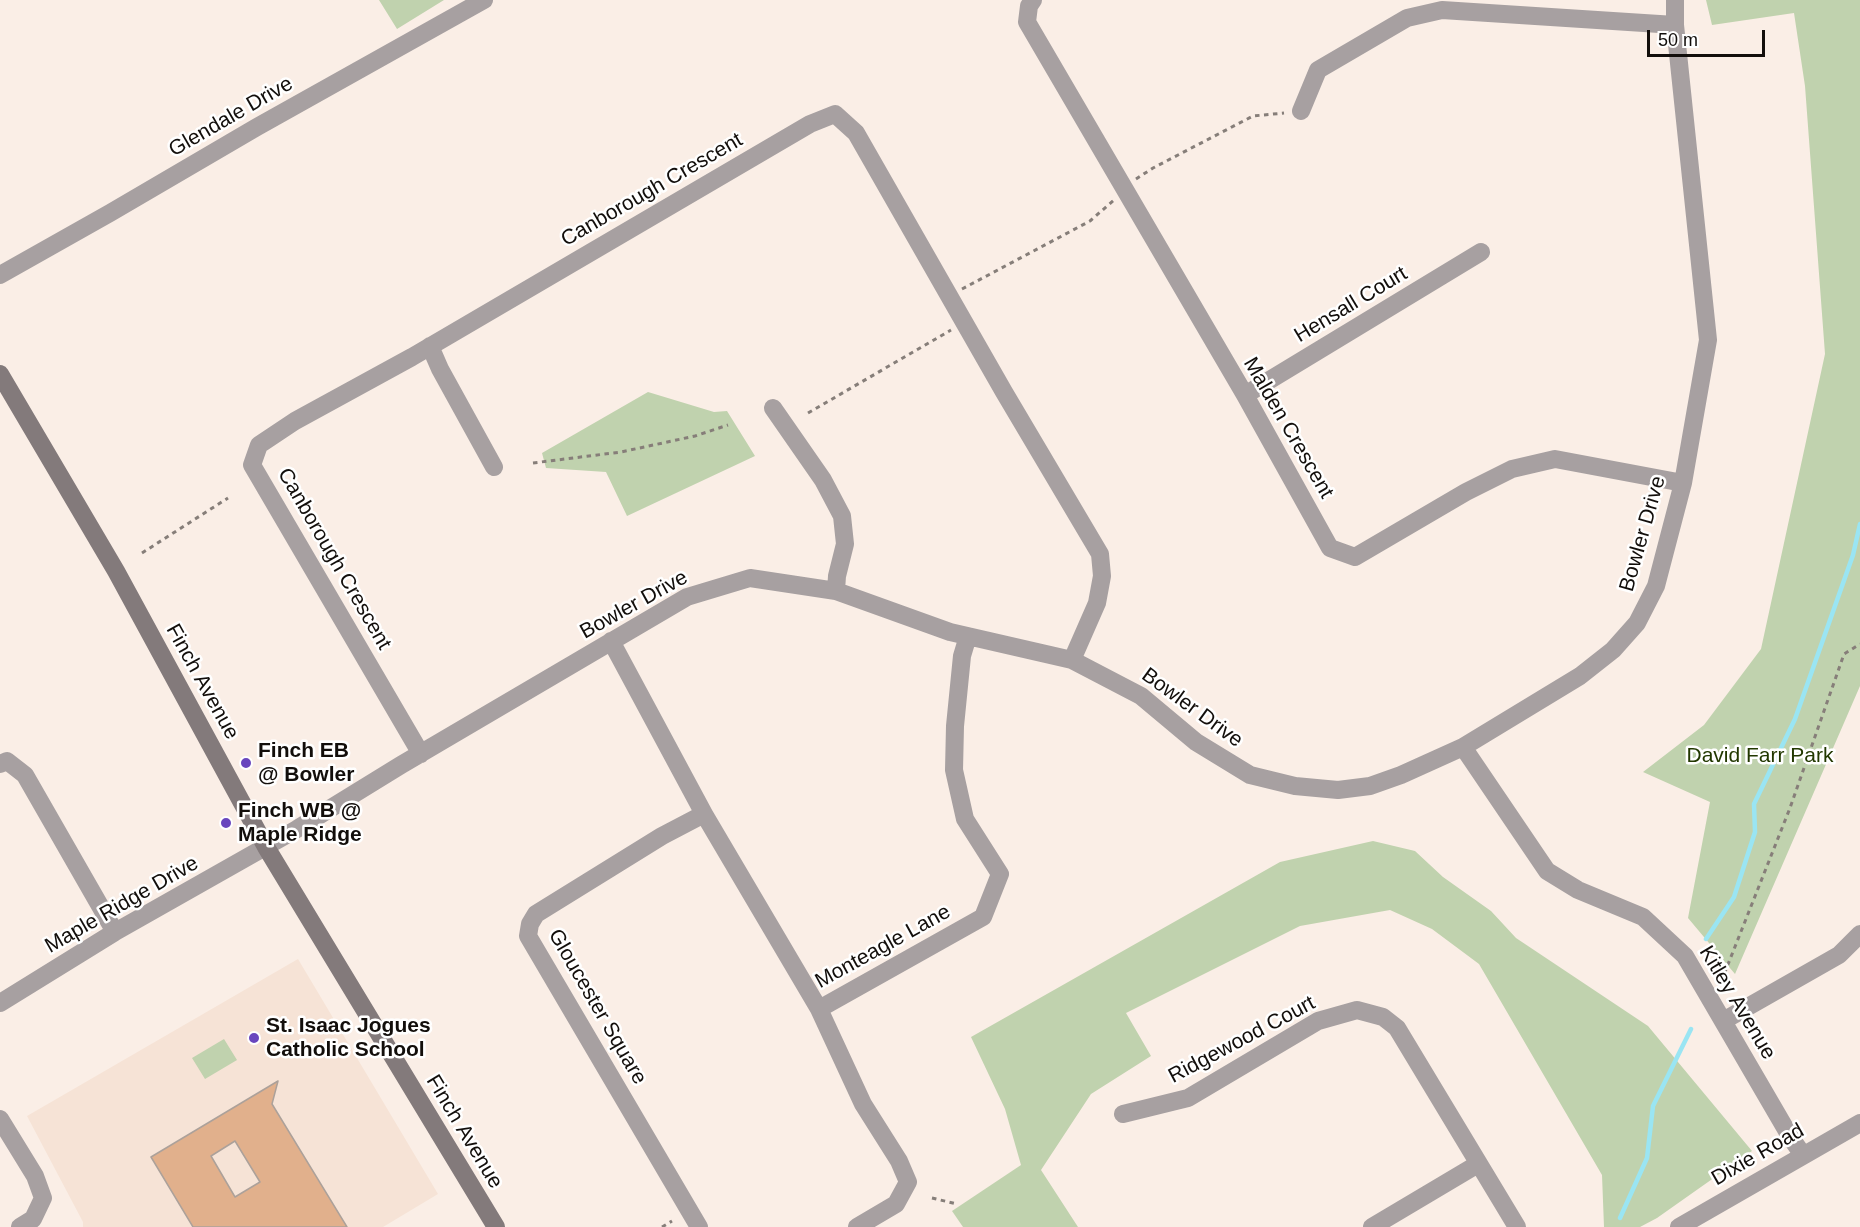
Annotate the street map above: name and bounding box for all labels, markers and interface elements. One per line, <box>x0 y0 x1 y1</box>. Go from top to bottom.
scale bar <box>1650 18 1768 56</box>
text: 50 m <box>1658 30 1698 50</box>
street label: Glendale Drive <box>165 71 297 163</box>
street label: Canborough Crescent <box>557 128 747 252</box>
street label: Hensall Court <box>1290 261 1412 349</box>
street label: Malden Crescent <box>1237 353 1339 503</box>
street label: Canborough Crescent <box>272 464 396 654</box>
street label: Bowler Drive <box>1614 473 1672 595</box>
street label: Bowler Drive <box>576 565 692 645</box>
street label: Finch Avenue <box>160 620 244 744</box>
street label: Bowler Drive <box>1136 663 1248 753</box>
place label: Finch EB @ Bowler <box>258 738 354 788</box>
park label: David Farr Park <box>1686 743 1834 769</box>
marker: Finch EB @ Bowler <box>239 756 253 770</box>
place label: Finch WB @ Maple Ridge <box>238 798 362 848</box>
marker: Finch WB @ Maple Ridge <box>219 816 233 830</box>
street label: Maple Ridge Drive <box>41 851 203 959</box>
street label: Monteagle Lane <box>811 899 955 995</box>
street label: Gloucester Square <box>542 925 652 1089</box>
street label: Kitley Avenue <box>1693 942 1781 1064</box>
street label: Ridgewood Court <box>1164 991 1320 1089</box>
place label: St. Isaac Jogues Catholic School <box>266 1013 431 1063</box>
marker: St. Isaac Jogues Catholic School <box>247 1031 261 1045</box>
street label: Finch Avenue <box>420 1071 508 1193</box>
street label: Dixie Road <box>1707 1118 1809 1192</box>

